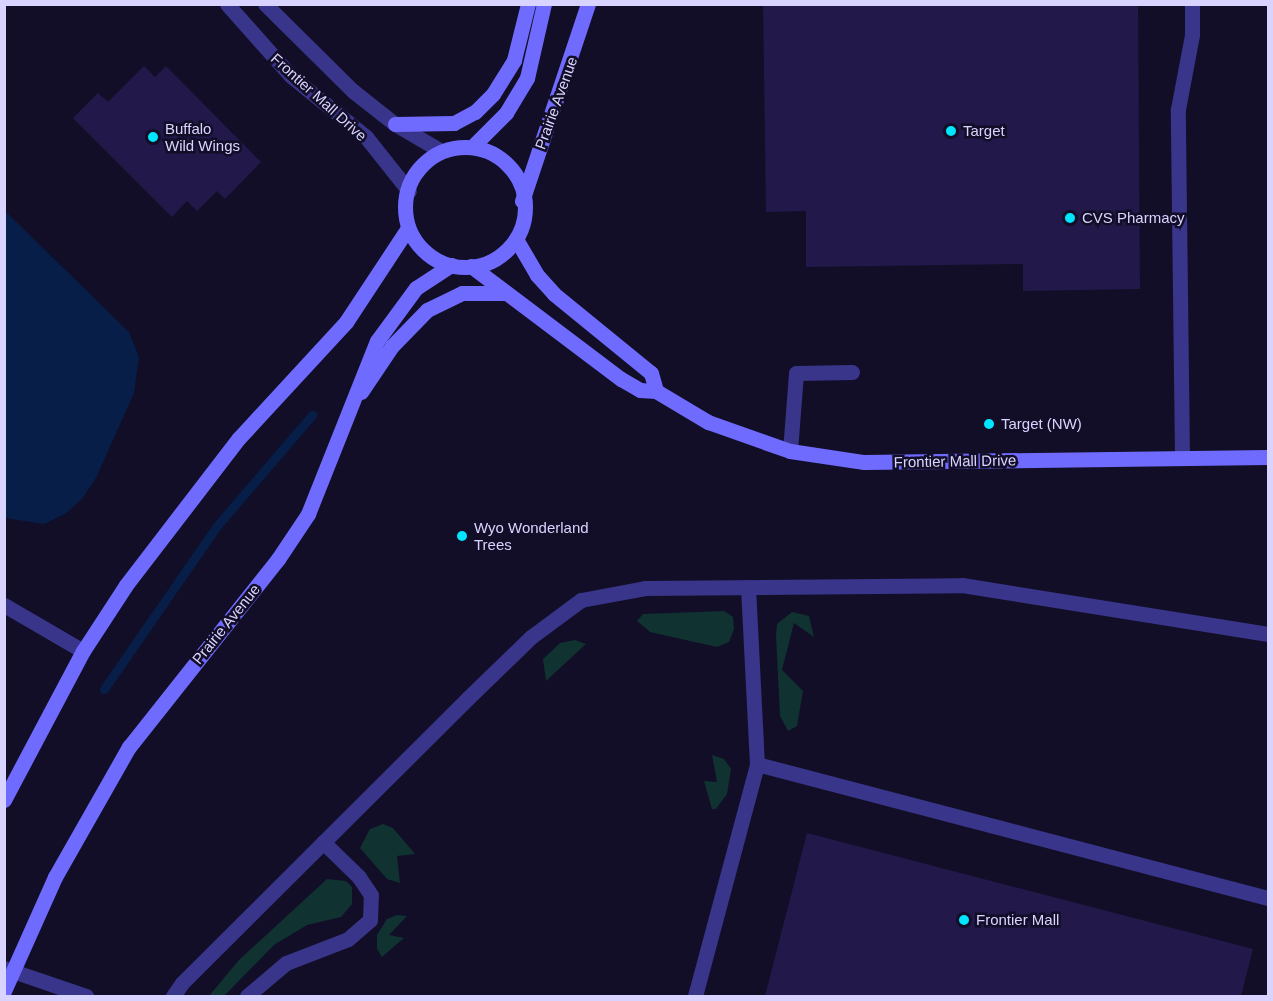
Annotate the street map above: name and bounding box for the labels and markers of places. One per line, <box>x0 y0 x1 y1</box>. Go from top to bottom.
place label: Buffalo Wild Wings <box>165 119 240 154</box>
place label: Target <box>963 122 1005 140</box>
marker: Target <box>944 124 958 138</box>
marker: Buffalo Wild Wings <box>146 130 160 144</box>
place label: CVS Pharmacy <box>1082 209 1185 227</box>
marker: CVS Pharmacy <box>1063 211 1077 225</box>
place label: Target (NW) <box>1001 415 1082 433</box>
marker: Target (NW) <box>982 417 996 431</box>
place label: Wyo Wonderland Trees <box>474 518 589 553</box>
marker: Wyo Wonderland Trees <box>455 529 469 543</box>
place label: Frontier Mall <box>976 911 1059 929</box>
marker: Frontier Mall <box>957 913 971 927</box>

